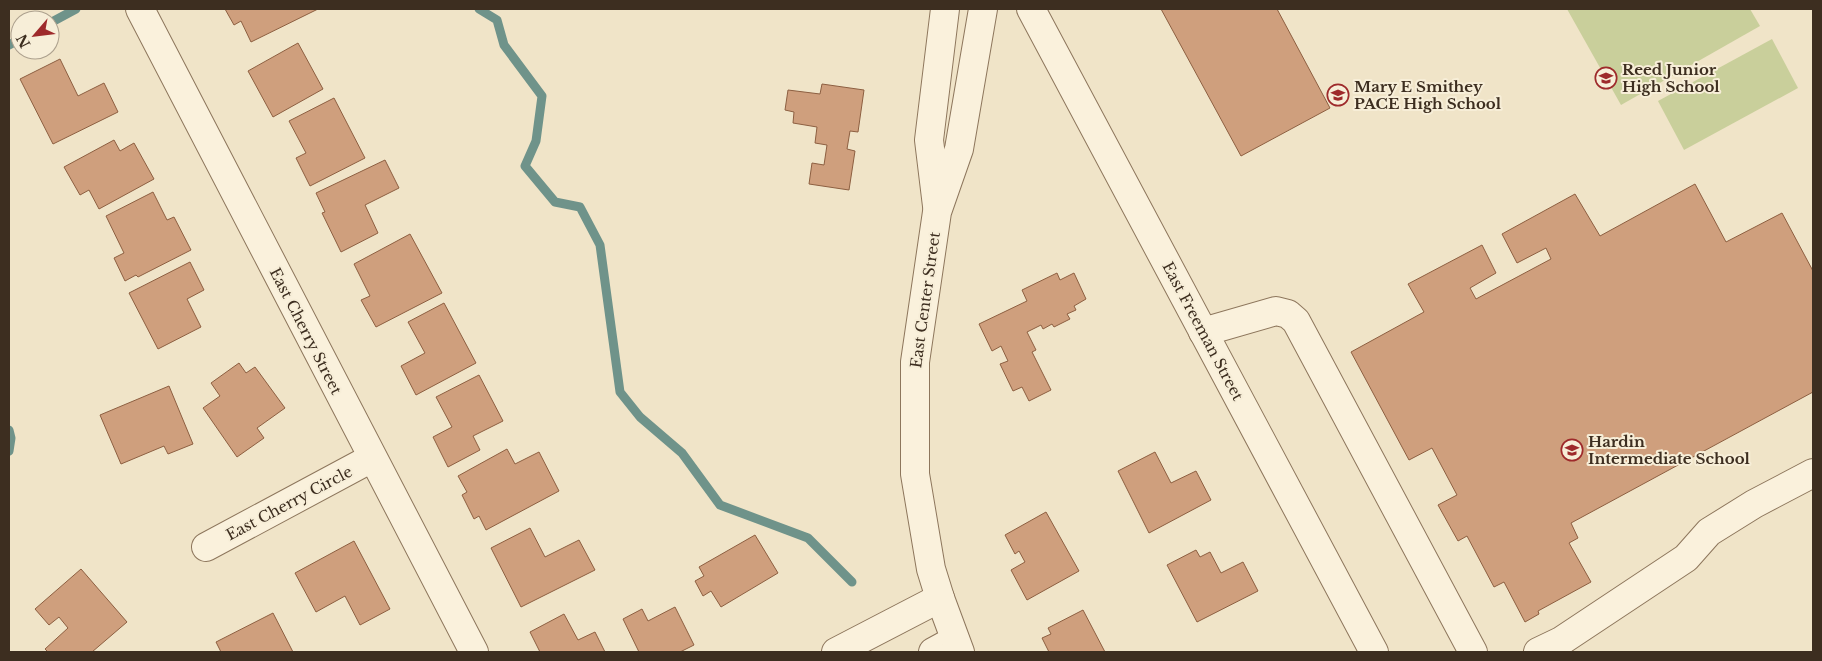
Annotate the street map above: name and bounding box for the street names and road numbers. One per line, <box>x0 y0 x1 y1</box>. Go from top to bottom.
street label: East Center Street <box>906 230 944 369</box>
street label: East Freeman Street <box>1158 258 1248 404</box>
street label: East Cherry Street <box>266 264 346 398</box>
street label: East Cherry Circle <box>223 462 355 544</box>

